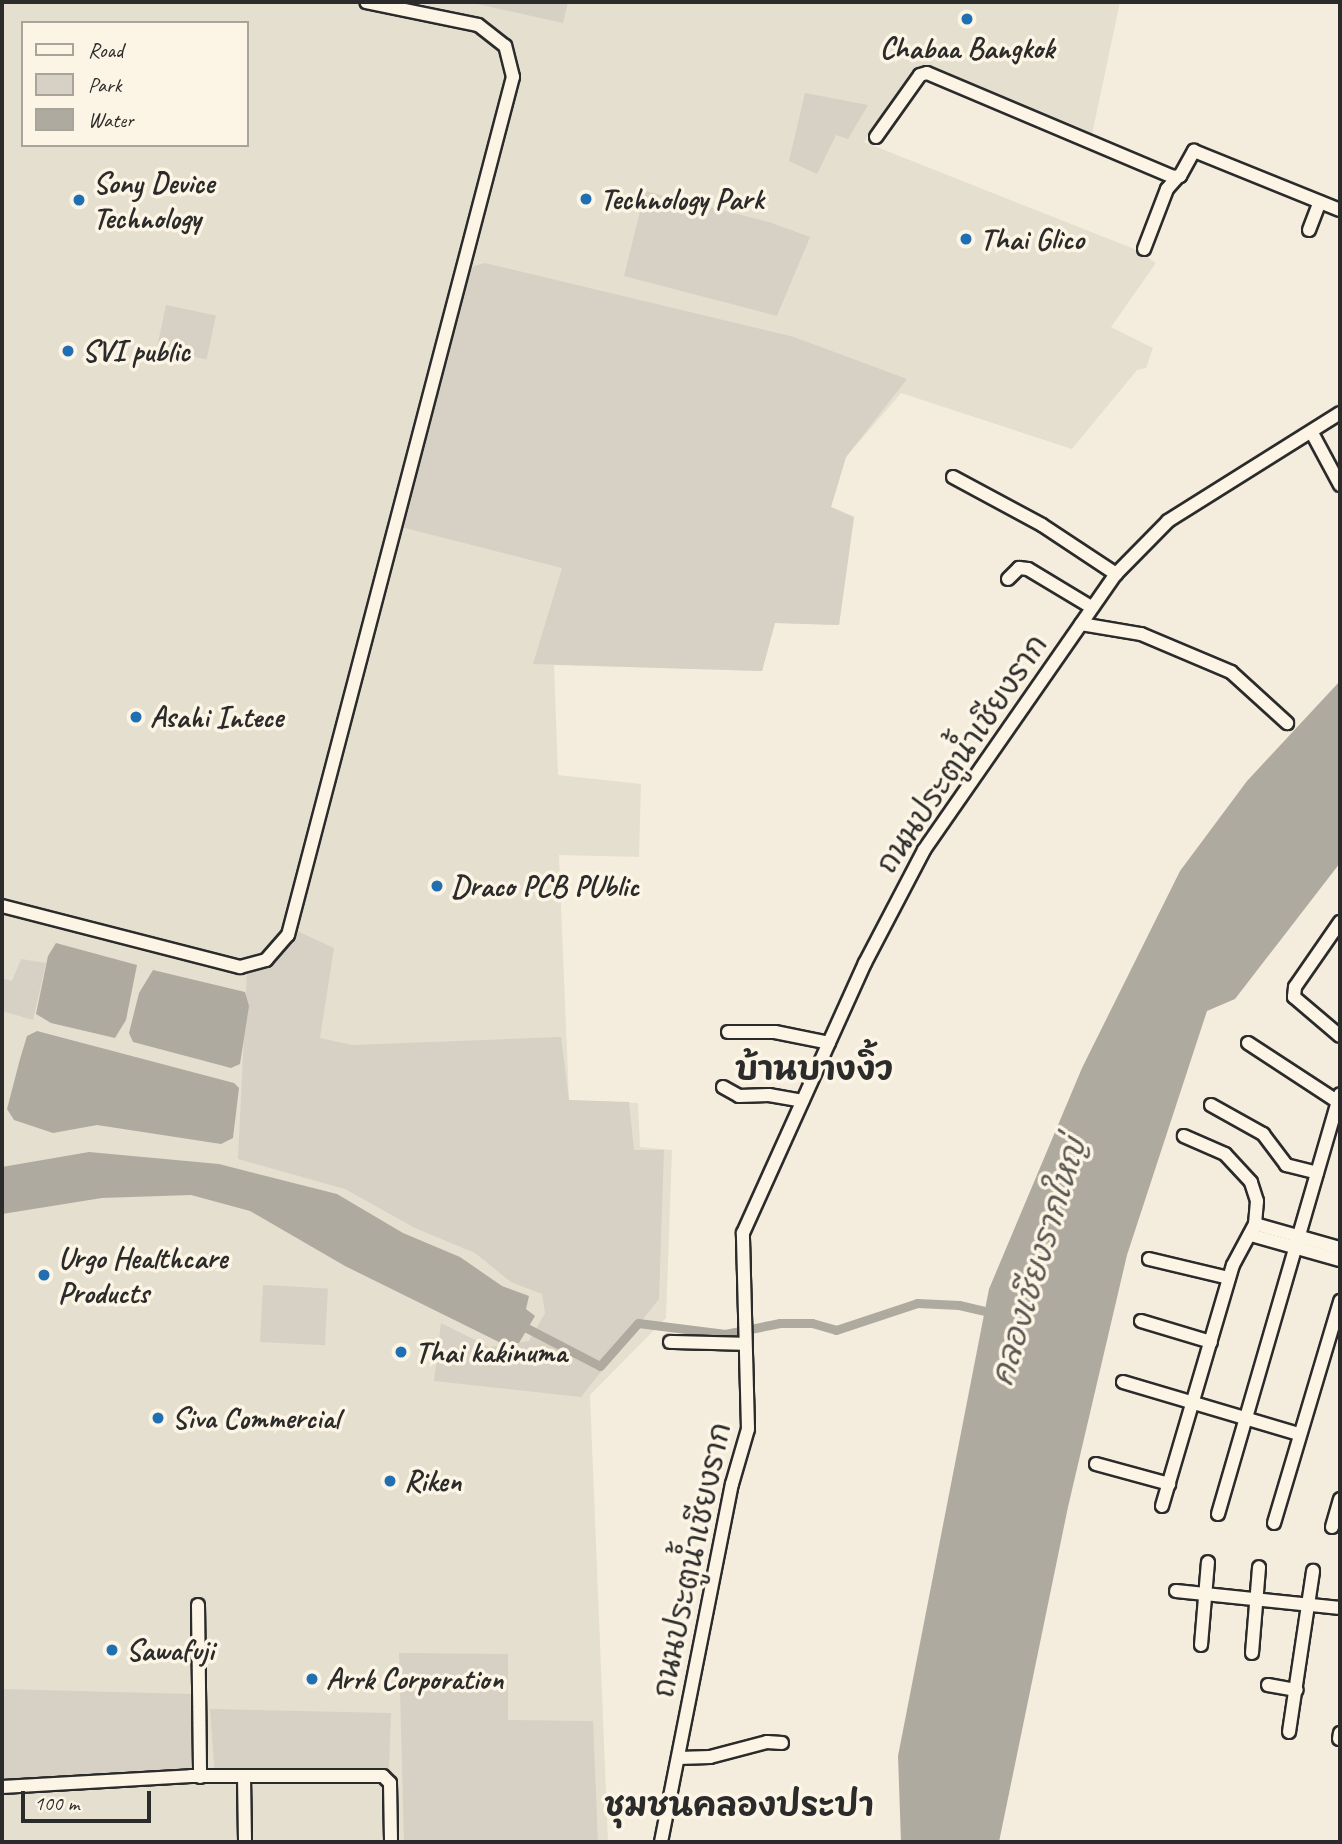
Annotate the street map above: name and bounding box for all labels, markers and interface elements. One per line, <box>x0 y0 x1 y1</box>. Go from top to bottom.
marker: Chabaa Bangkok <box>959 11 975 27</box>
legend <box>21 21 248 147</box>
place label: Chabaa Bangkok <box>880 30 1054 66</box>
text: Road <box>88 37 123 63</box>
text: Park <box>88 72 121 98</box>
text: Water <box>88 107 134 133</box>
place label: Sony Device Technology <box>93 165 214 235</box>
place label: Technology Park <box>600 181 763 217</box>
marker: Technology Park <box>578 191 594 207</box>
marker: Sony Device Technology <box>71 192 87 208</box>
place label: Thai Glico <box>980 221 1083 257</box>
marker: Thai Glico <box>958 231 974 247</box>
place label: SVI public <box>82 333 190 369</box>
marker: SVI public <box>60 343 76 359</box>
street label: ถนนประตูน้ำเชียงราก <box>869 628 1055 880</box>
place label: Asahi Intece <box>150 699 283 735</box>
marker: Asahi Intece <box>128 709 144 725</box>
place label: Draco PCB PUblic <box>451 868 638 904</box>
marker: Draco PCB PUblic <box>429 878 445 894</box>
district label: บ้านบางงิ้ว <box>735 1050 893 1090</box>
water label: คลองเชียงรากใหญ่ <box>983 1134 1095 1390</box>
place label: Urgo Healthcare Products <box>58 1240 226 1310</box>
marker: Urgo Healthcare Products <box>36 1267 52 1283</box>
place label: Thai kakinuma <box>415 1334 567 1370</box>
marker: Thai kakinuma <box>393 1344 409 1360</box>
place label: Siva Commercial <box>172 1400 340 1436</box>
marker: Siva Commercial <box>150 1410 166 1426</box>
street label: ถนนประตูน้ำเชียงราก <box>645 1419 739 1701</box>
place label: Riken <box>404 1463 461 1499</box>
marker: Riken <box>382 1473 398 1489</box>
place label: Sawafuji <box>126 1632 214 1668</box>
marker: Sawafuji <box>104 1642 120 1658</box>
place label: Arrk Corporation <box>326 1661 503 1697</box>
marker: Arrk Corporation <box>304 1671 320 1687</box>
scale bar <box>24 1778 154 1822</box>
district label: ชุมชนคลองประปา <box>604 1787 874 1825</box>
text: 100 m <box>34 1790 79 1816</box>

